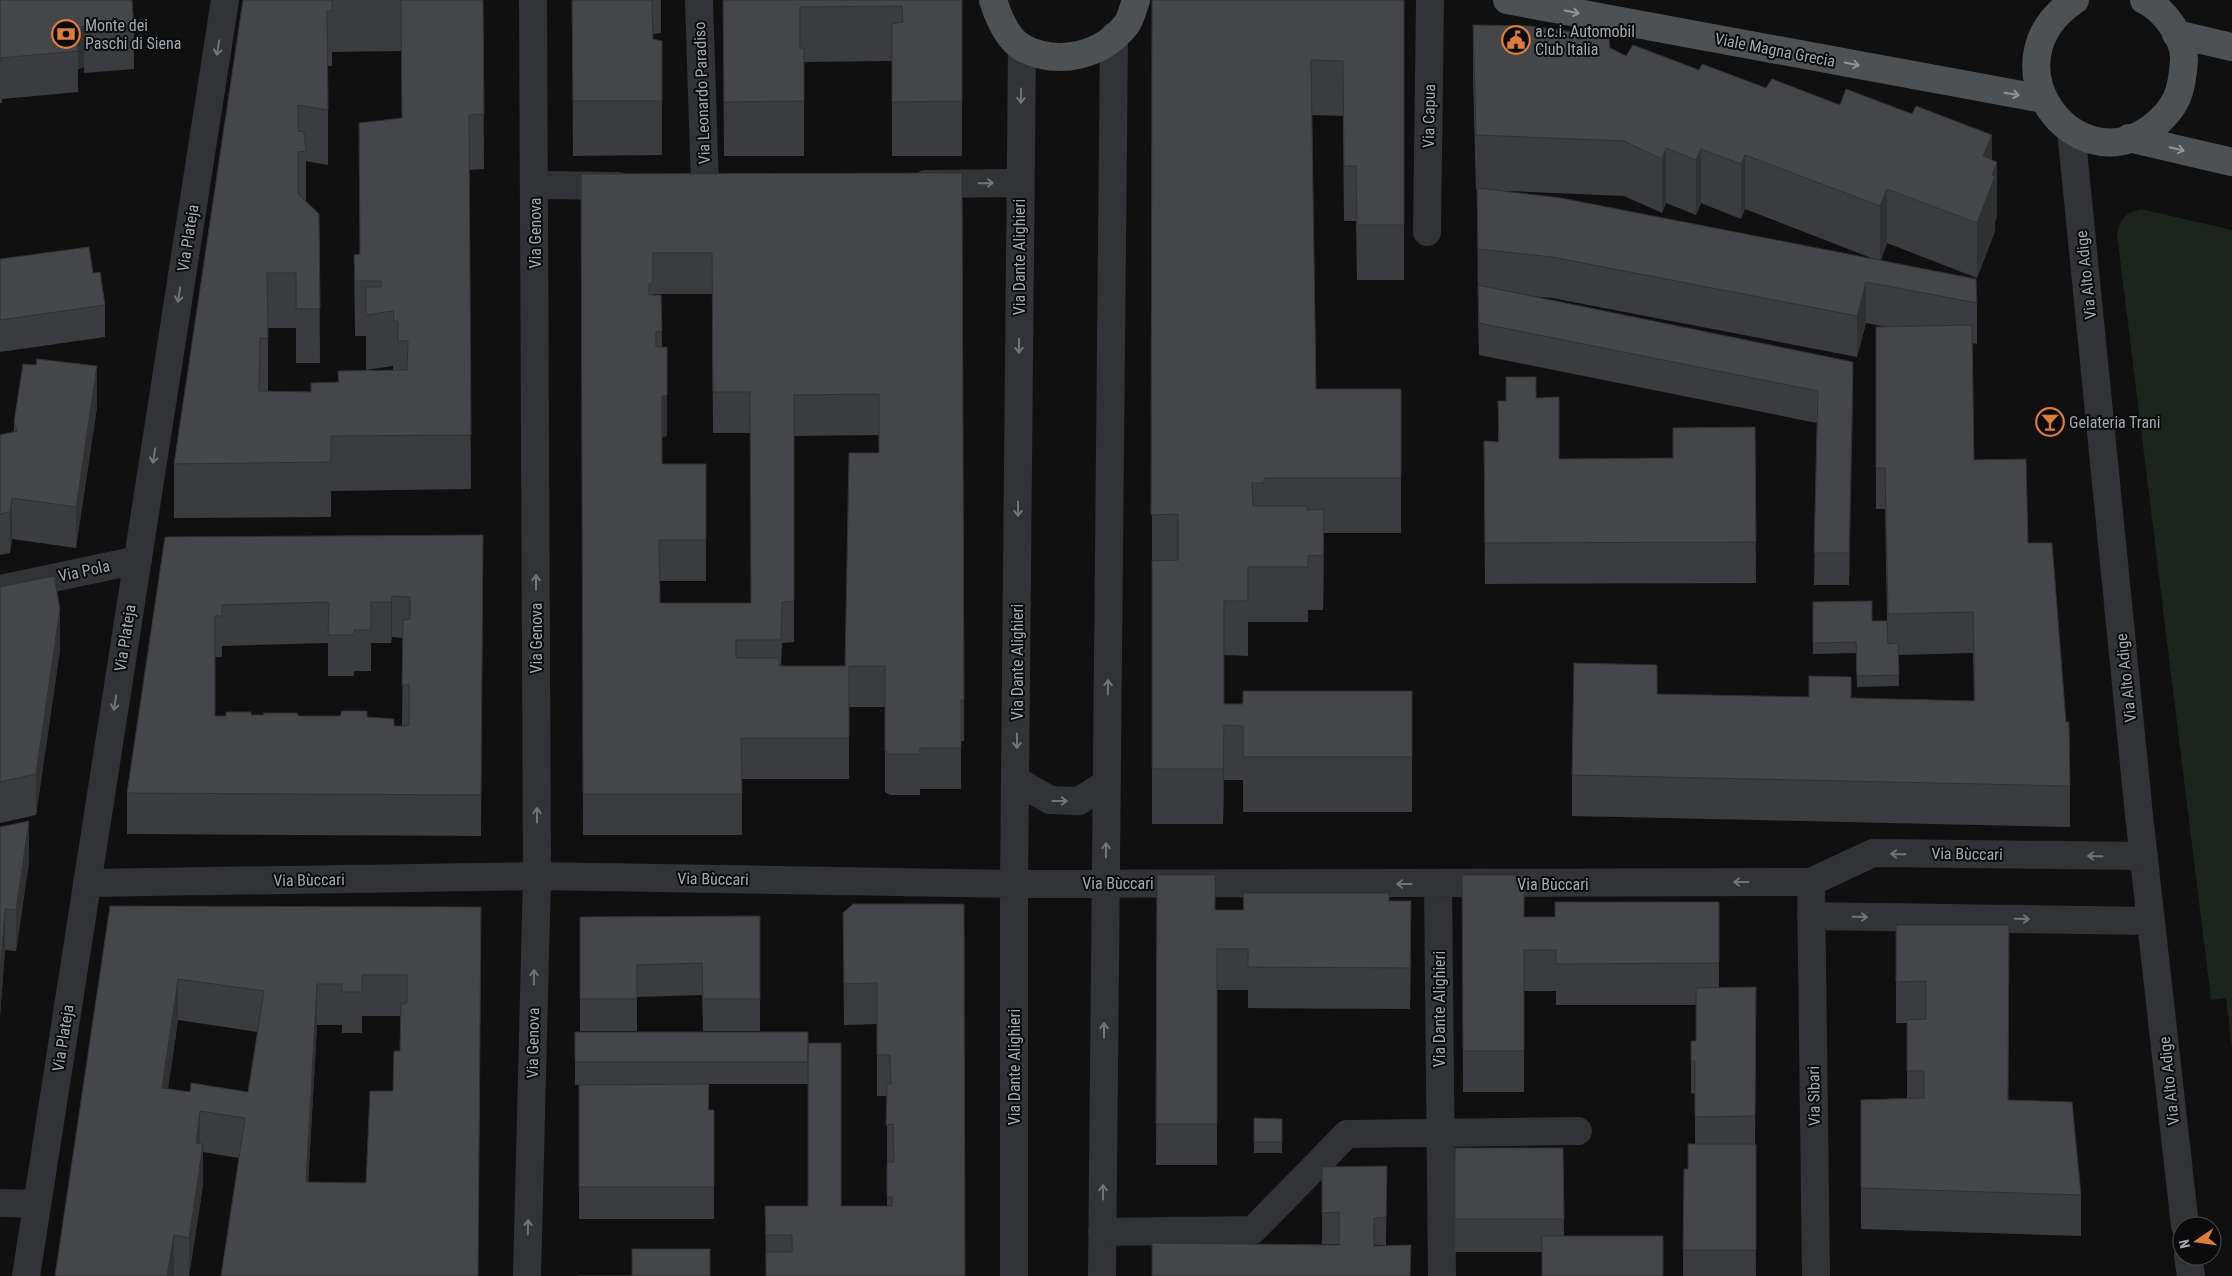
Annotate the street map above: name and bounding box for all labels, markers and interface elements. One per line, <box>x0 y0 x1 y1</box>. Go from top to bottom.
one-way arrow <box>1563 8 1579 17</box>
place label: Monte dei Paschi di Siena <box>85 16 181 53</box>
bank icon: Monte dei Paschi di Siena <box>51 19 81 49</box>
street label: Via Leonardo Paradiso <box>690 21 714 165</box>
place label: a.c.i. Automobil Club Italia <box>1535 22 1635 59</box>
public building icon: a.c.i. Automobil Club Italia <box>1501 25 1531 55</box>
street label: Viale Magna Grecia <box>1713 29 1837 71</box>
one-way arrow <box>212 40 222 56</box>
one-way arrow <box>1844 60 1860 70</box>
street label: Via Capua <box>1419 84 1439 148</box>
one-way arrow <box>1016 88 1026 104</box>
one-way arrow <box>2003 89 2019 99</box>
one-way arrow <box>2168 145 2184 154</box>
one-way arrow <box>978 178 994 188</box>
street label: Via Genova <box>526 198 545 268</box>
street label: Via Dante Alighieri <box>1010 199 1029 315</box>
street label: Via Plateja <box>173 203 203 273</box>
street label: Via Alto Adige <box>2072 230 2100 320</box>
one-way arrow <box>174 287 184 303</box>
one-way arrow <box>1014 338 1023 354</box>
bar icon: Gelateria Trani <box>2035 407 2065 437</box>
place label: Gelateria Trani <box>2069 413 2160 432</box>
one-way arrow <box>149 447 159 463</box>
one-way arrow <box>1013 500 1023 516</box>
street label: Via Pola <box>57 556 111 586</box>
one-way arrow <box>531 575 541 591</box>
street label: Via Plateja <box>110 603 140 673</box>
street label: Via Genova <box>527 603 546 673</box>
street label: Via Dante Alighieri <box>1008 604 1027 720</box>
street label: Via Alto Adige <box>2112 633 2140 723</box>
one-way arrow <box>1103 680 1113 696</box>
one-way arrow <box>110 694 120 710</box>
one-way arrow <box>1012 732 1022 749</box>
one-way arrow <box>1052 796 1068 805</box>
one-way arrow <box>532 807 542 824</box>
one-way arrow <box>1101 842 1111 858</box>
street label: Via Bùccari <box>1931 844 2003 864</box>
one-way arrow <box>1890 849 1906 859</box>
one-way arrow <box>2087 851 2104 861</box>
street label: Via Bùccari <box>677 869 749 889</box>
street label: Via Bùccari <box>273 870 345 890</box>
street label: Via Bùccari <box>1082 874 1154 893</box>
street label: Via Bùccari <box>1517 875 1589 894</box>
one-way arrow <box>1734 877 1750 887</box>
one-way arrow <box>1396 879 1412 889</box>
one-way arrow <box>1851 912 1867 922</box>
one-way arrow <box>2014 914 2030 924</box>
street label: Via Dante Alighieri <box>1430 951 1449 1067</box>
one-way arrow <box>530 970 539 986</box>
street label: Via Plateja <box>48 1003 78 1073</box>
street label: Via Genova <box>523 1007 543 1079</box>
street label: Via Dante Alighieri <box>1005 1009 1024 1125</box>
one-way arrow <box>1099 1022 1109 1038</box>
street label: Via Alto Adige <box>2155 1036 2183 1126</box>
street label: Via Sibari <box>1804 1066 1824 1126</box>
one-way arrow <box>1098 1185 1108 1201</box>
north arrow <box>2172 1216 2222 1266</box>
one-way arrow <box>523 1220 533 1236</box>
text: N <box>2176 1238 2193 1250</box>

